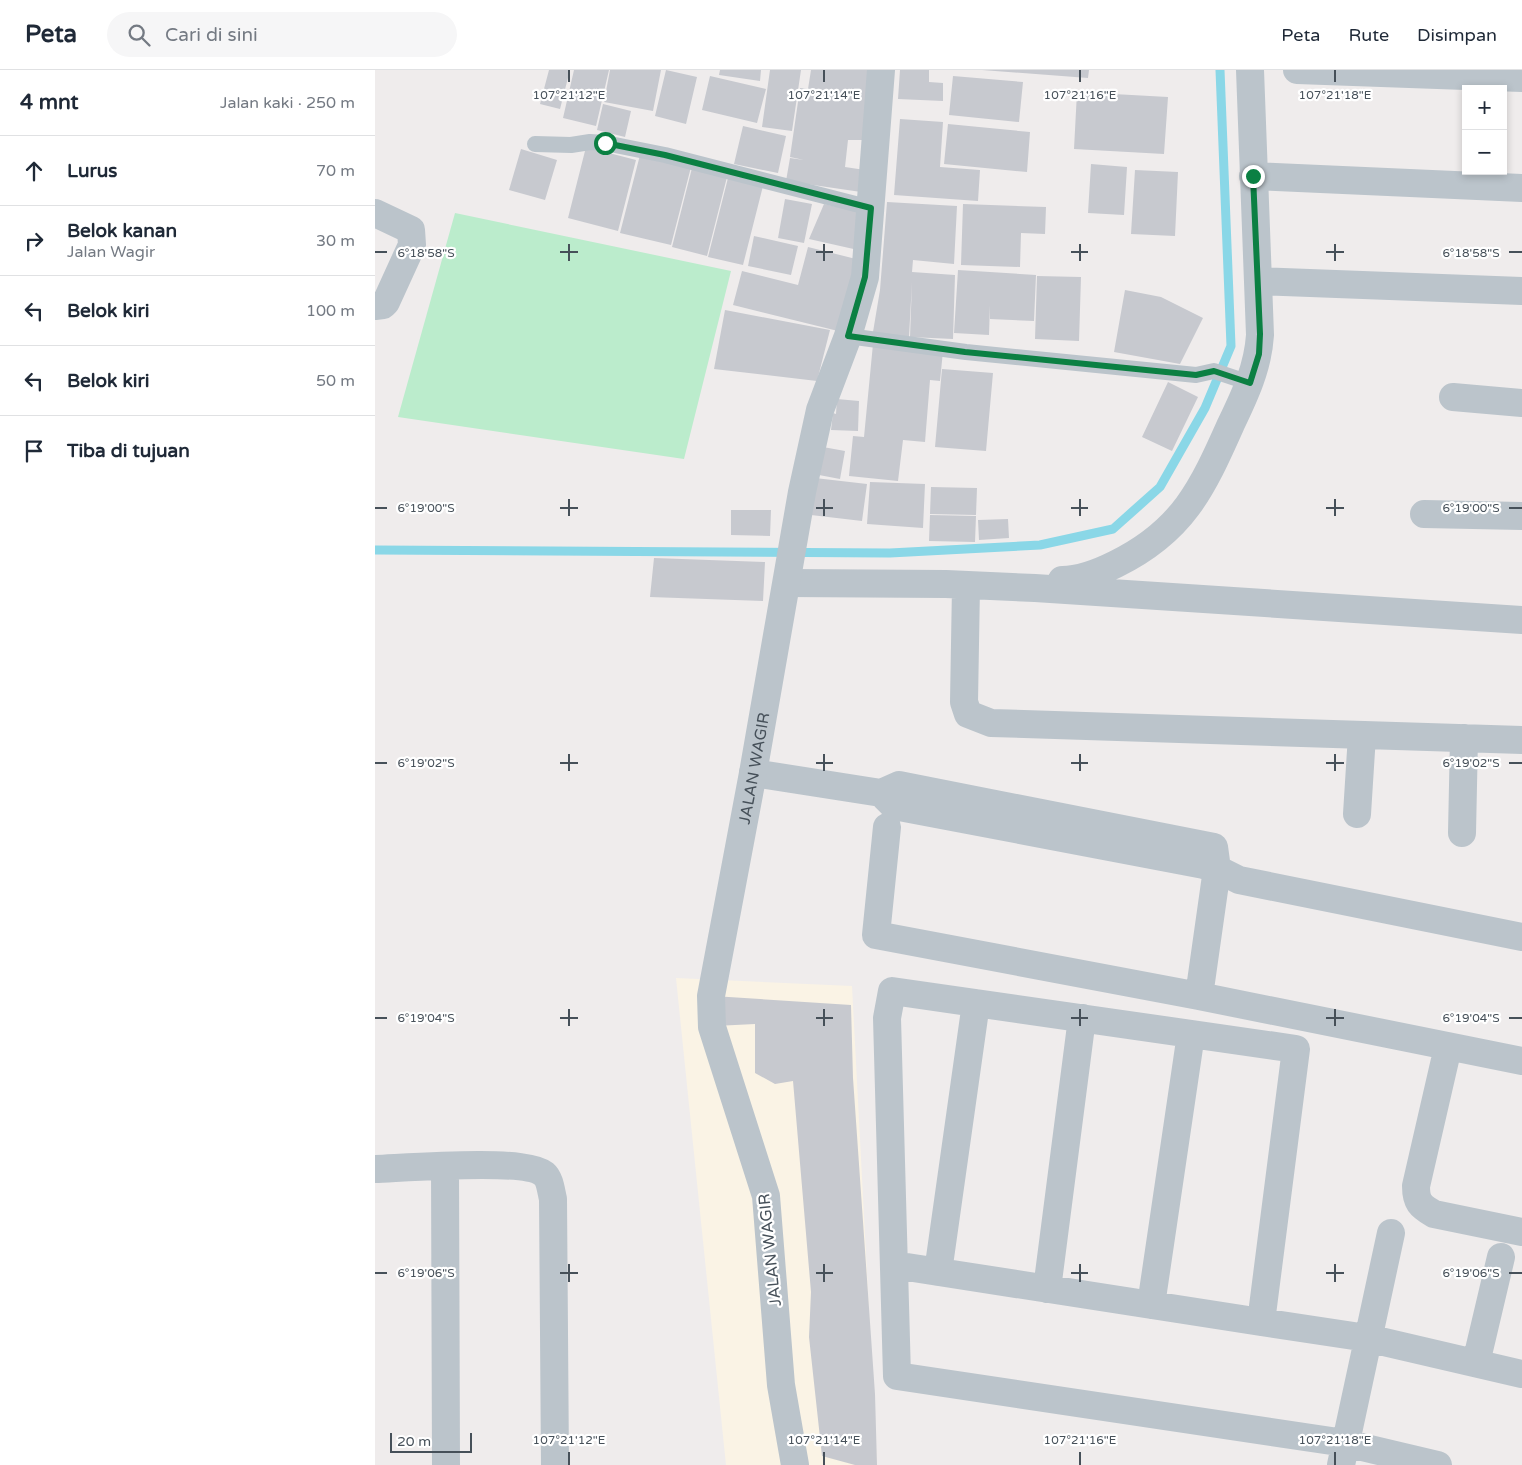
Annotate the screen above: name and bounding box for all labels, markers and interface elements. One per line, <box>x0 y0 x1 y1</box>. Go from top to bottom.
search box <box>107 12 457 57</box>
text: Peta <box>25 20 77 49</box>
icon: search <box>125 21 153 49</box>
text: Cari di sini <box>165 24 258 46</box>
text: Peta <box>1281 24 1320 46</box>
text: Rute <box>1348 24 1389 46</box>
text: Disimpan <box>1417 24 1497 46</box>
map controls <box>1462 85 1507 175</box>
button: + <box>1462 85 1507 130</box>
text: 107°21'12"E <box>533 88 606 102</box>
text: 107°21'14"E <box>788 88 861 102</box>
text: 107°21'16"E <box>1044 88 1117 102</box>
text: 107°21'18"E <box>1299 88 1372 102</box>
text: 4 mnt <box>20 90 79 115</box>
text: Jalan kaki · 250 m <box>220 93 355 113</box>
button: − <box>1462 130 1507 175</box>
route start <box>594 132 617 155</box>
icon: ahead <box>20 157 48 185</box>
text: Lurus <box>67 160 117 182</box>
text: 70 m <box>316 161 355 181</box>
route end <box>1242 165 1265 188</box>
text: Belok kanan <box>67 220 177 242</box>
icon: right <box>20 227 48 255</box>
text: 30 m <box>316 231 355 251</box>
text: Jalan Wagir <box>67 242 155 262</box>
text: 6°18'58"S <box>397 246 455 260</box>
text: 6°18'58"S <box>1442 246 1500 260</box>
icon: left <box>20 297 48 325</box>
text: Belok kiri <box>67 300 150 322</box>
text: 100 m <box>306 301 355 321</box>
icon: left <box>20 367 48 395</box>
text: Belok kiri <box>67 370 150 392</box>
text: 50 m <box>316 371 355 391</box>
icon: arrive <box>20 437 48 465</box>
text: Tiba di tujuan <box>67 440 190 462</box>
text: 6°19'00"S <box>397 501 455 515</box>
text: 6°19'00"S <box>1442 501 1500 515</box>
street label: JALAN WAGIR <box>735 711 774 826</box>
text: 6°19'02"S <box>397 756 455 770</box>
text: 6°19'02"S <box>1442 756 1500 770</box>
text: 6°19'04"S <box>397 1011 455 1025</box>
text: 6°19'04"S <box>1442 1011 1500 1025</box>
street label: JALAN WAGIR <box>754 1193 786 1307</box>
text: 6°19'06"S <box>397 1266 455 1280</box>
text: 6°19'06"S <box>1442 1266 1500 1280</box>
scale bar <box>390 1430 473 1453</box>
text: 20 m <box>397 1433 431 1450</box>
text: 107°21'12"E <box>533 1433 606 1447</box>
text: 107°21'14"E <box>788 1433 861 1447</box>
text: 107°21'16"E <box>1044 1433 1117 1447</box>
text: 107°21'18"E <box>1299 1433 1372 1447</box>

